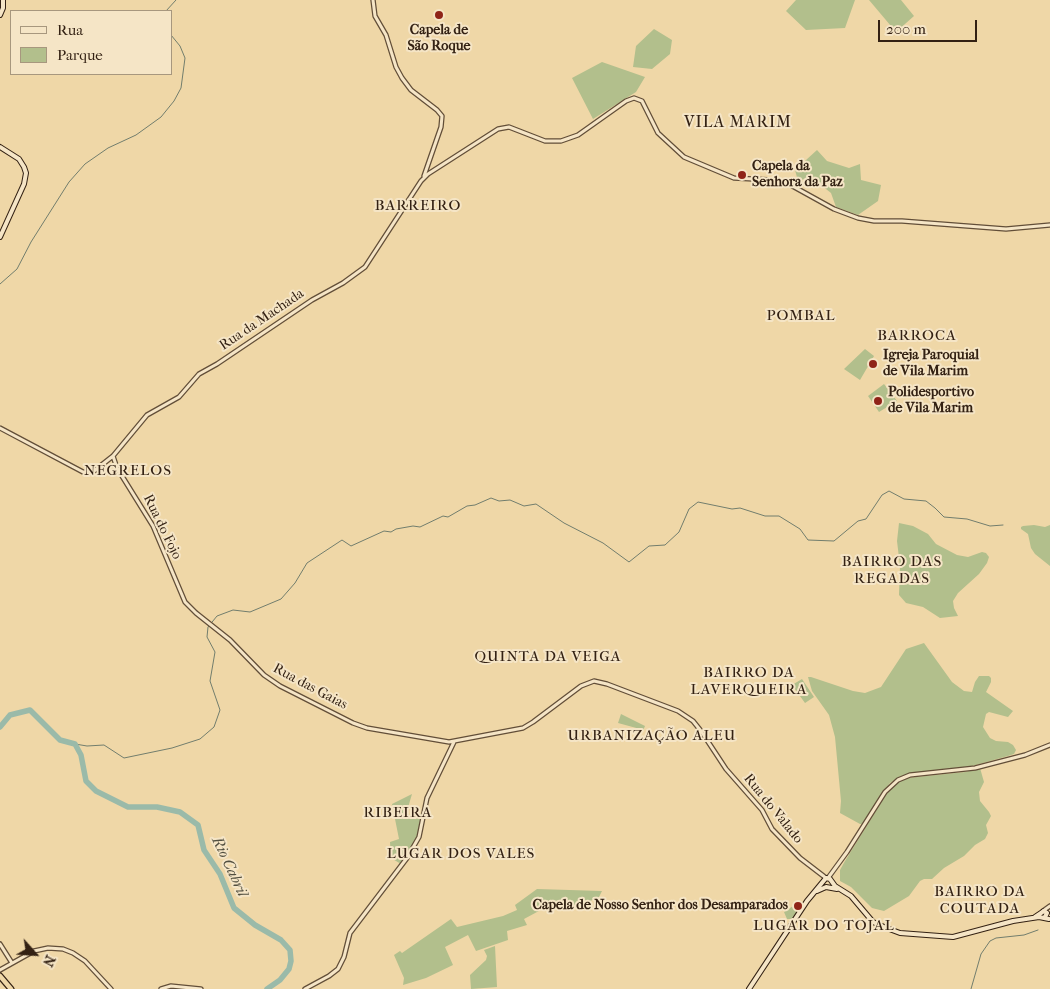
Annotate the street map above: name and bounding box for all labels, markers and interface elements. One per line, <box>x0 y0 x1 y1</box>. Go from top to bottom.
marker: Capela de São Roque <box>433 9 445 21</box>
legend <box>10 10 172 75</box>
scale bar <box>880 10 979 42</box>
text: 200 m <box>886 20 926 38</box>
text: Rua <box>57 21 83 39</box>
place label: Capela de São Roque <box>408 23 470 56</box>
text: Parque <box>57 46 103 64</box>
district label: VILA MARIM <box>683 113 793 133</box>
place label: Capela da Senhora da Paz <box>752 159 843 192</box>
marker: Capela da Senhora da Paz <box>736 169 748 181</box>
district label: BARREIRO <box>374 197 462 215</box>
street label: Rua da Machada <box>217 286 307 354</box>
district label: POMBAL <box>766 307 836 325</box>
district label: BARROCA <box>876 327 958 345</box>
place label: Igreja Paroquial de Vila Marim <box>883 348 979 381</box>
marker: Igreja Paroquial de Vila Marim <box>867 358 879 370</box>
place label: Polidesportivo de Vila Marim <box>888 385 974 418</box>
marker: Polidesportivo de Vila Marim <box>872 395 884 407</box>
district label: NEGRELOS <box>83 462 173 480</box>
street label: Rua do Fojo <box>139 492 185 562</box>
district label: BAIRRO DAS REGADAS <box>841 553 943 588</box>
district label: QUINTA DA VEIGA <box>473 648 623 666</box>
street label: Rua das Gaias <box>270 660 350 714</box>
district label: BAIRRO DA LAVERQUEIRA <box>689 664 809 699</box>
district label: URBANIZAÇÃO ALEU <box>566 727 738 745</box>
street label: Rua do Valado <box>740 771 806 847</box>
district label: RIBEIRA <box>363 804 433 822</box>
water label: Rio Cabril <box>207 834 251 900</box>
district label: LUGAR DOS VALES <box>385 845 537 863</box>
district label: BAIRRO DA COUTADA <box>933 883 1027 918</box>
place label: Capela de Nosso Senhor dos Desamparados <box>533 898 788 914</box>
marker: Capela de Nosso Senhor dos Desamparados <box>792 900 804 912</box>
district label: LUGAR DO TOJAL <box>752 917 896 935</box>
north arrow <box>10 929 60 979</box>
text: N <box>39 952 59 969</box>

